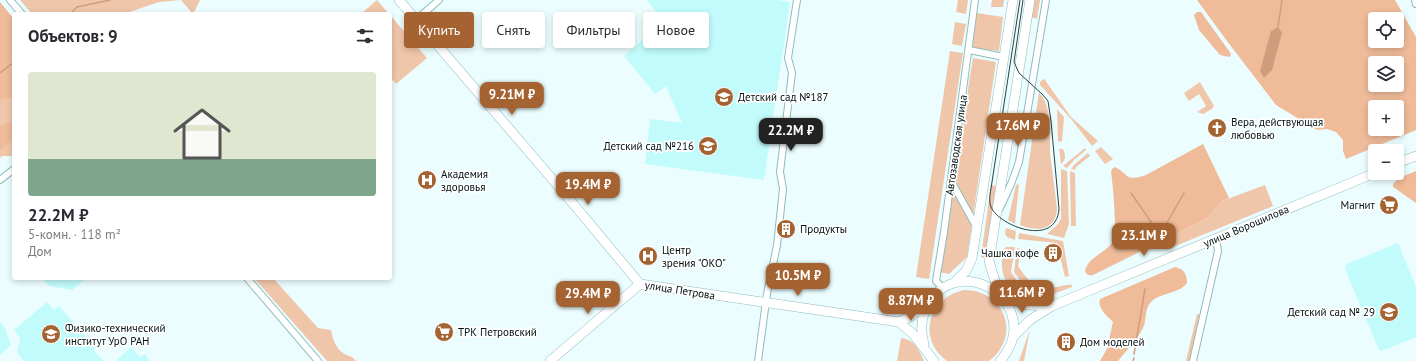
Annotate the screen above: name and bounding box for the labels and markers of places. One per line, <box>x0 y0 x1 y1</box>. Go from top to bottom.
pin: 9.21M ₽ <box>475 82 549 116</box>
school or university icon: Детский сад №187 <box>713 86 735 108</box>
place label: Детский сад №187 <box>738 90 829 104</box>
pin: 17.6M ₽ <box>981 113 1055 147</box>
place label: Вера, действующая любовью <box>1230 115 1323 142</box>
church icon: Вера, действующая любовью <box>1206 117 1228 139</box>
pin: 22.2M ₽ <box>754 118 828 152</box>
school or university icon: Детский сад №216 <box>697 135 719 157</box>
place label: Детский сад №216 <box>603 139 694 153</box>
place label: Академия здоровья <box>441 167 488 194</box>
hospital icon: Академия здоровья <box>416 169 438 191</box>
pin: 19.4M ₽ <box>551 172 625 206</box>
supermarket icon: Магнит <box>1378 194 1400 216</box>
place label: Магнит <box>1340 198 1376 212</box>
building icon: Продукты <box>775 218 797 240</box>
place label: Продукты <box>800 222 847 236</box>
pin: 23.1M ₽ <box>1107 223 1181 257</box>
building icon: Чашка кофе <box>1042 242 1064 264</box>
place label: Центр зрения "ОКО" <box>662 243 726 270</box>
hospital icon: Центр зрения "ОКО" <box>637 245 659 267</box>
place label: Чашка кофе <box>981 246 1039 260</box>
pin: 10.5M ₽ <box>761 263 835 297</box>
pin: 11.6M ₽ <box>985 280 1059 314</box>
pin: 29.4M ₽ <box>551 281 625 315</box>
pin: 8.87M ₽ <box>874 288 948 322</box>
school or university icon: Детский сад № 29 <box>1378 301 1400 323</box>
place label: Детский сад № 29 <box>1287 305 1375 319</box>
place label: Физико-технический институт УрО РАН <box>65 321 165 348</box>
supermarket icon: ТРК Петровский <box>433 321 455 343</box>
school or university icon: Физико-технический институт УрО РАН <box>40 323 62 345</box>
place label: ТРК Петровский <box>458 325 537 339</box>
building icon: Дом моделей <box>1055 331 1077 353</box>
place label: Дом моделей <box>1080 335 1144 349</box>

